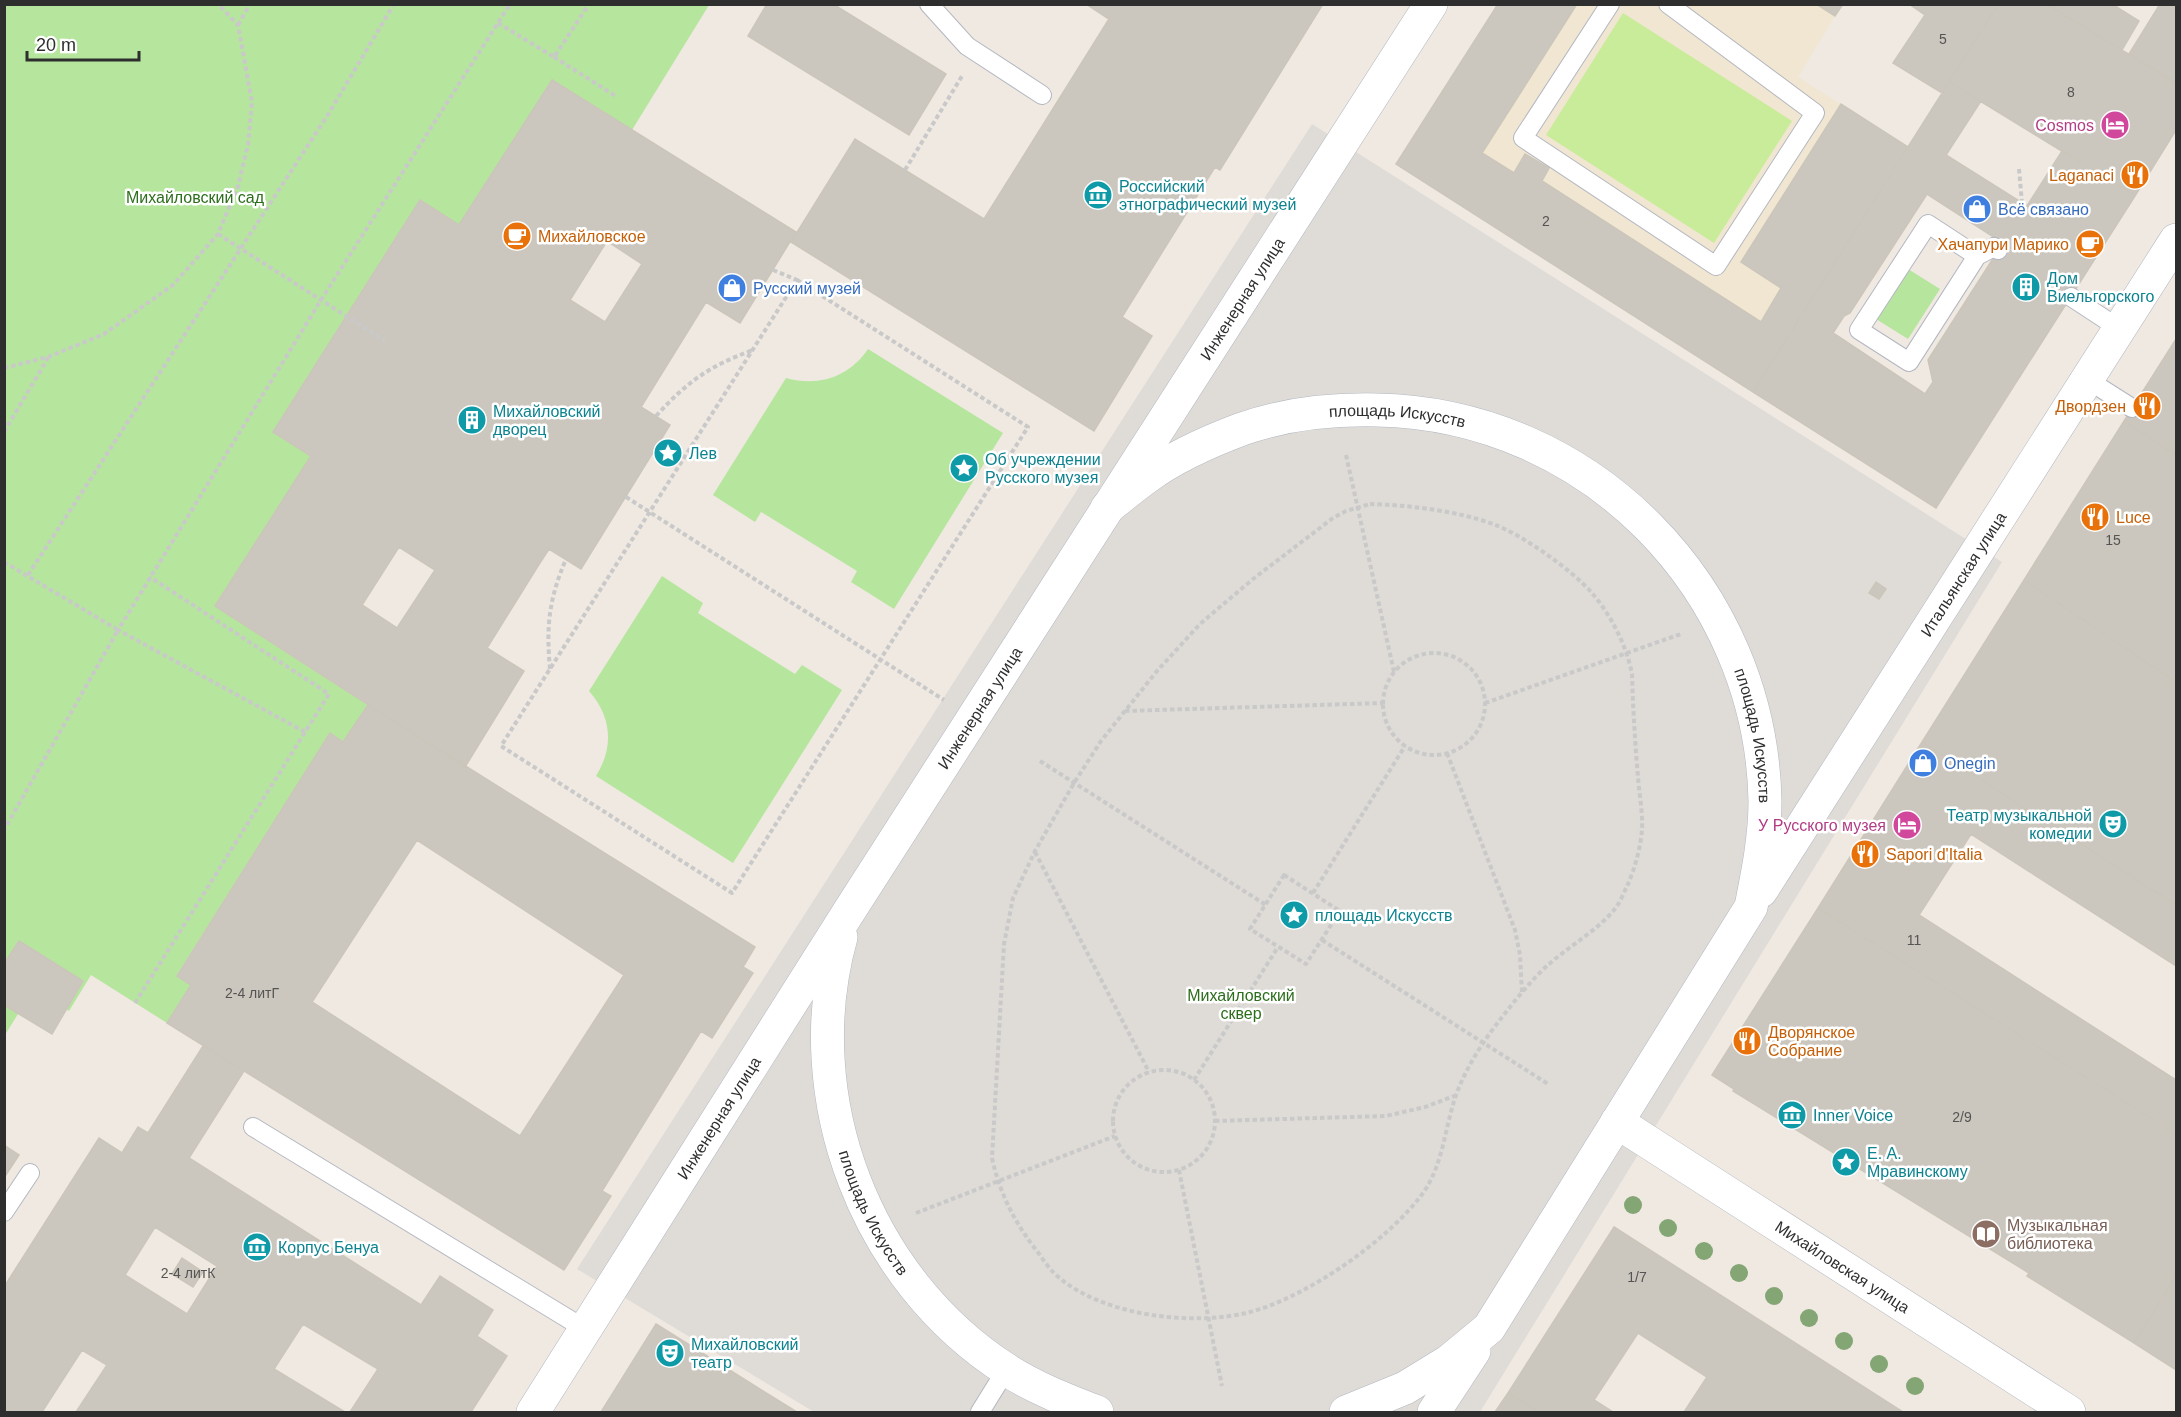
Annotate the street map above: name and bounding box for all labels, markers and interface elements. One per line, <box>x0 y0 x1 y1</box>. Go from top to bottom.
scale bar <box>27 24 140 62</box>
house number: 5 <box>1939 31 1947 47</box>
text: 20 m <box>36 35 76 55</box>
house number: 8 <box>2067 84 2075 100</box>
hotel icon: Cosmos <box>2099 109 2131 141</box>
place label: Cosmos <box>2035 117 2094 134</box>
restaurant icon: Laganaci <box>2119 159 2151 191</box>
place label: Laganaci <box>2049 167 2114 184</box>
place label: Российский этнографический музей <box>1119 178 1296 213</box>
museum icon: Российский этнографический музей <box>1082 179 1114 211</box>
park label: Михайловский сад <box>126 189 265 206</box>
shop icon: Всё связано <box>1961 193 1993 225</box>
place label: Всё связано <box>1998 201 2089 218</box>
house number: 2 <box>1542 213 1550 229</box>
cafe icon: Михайловское <box>501 220 533 252</box>
place label: Михайловское <box>538 228 646 245</box>
cafe icon: Хачапури Марико <box>2074 228 2106 260</box>
street label: Инженерная улица <box>1197 234 1287 363</box>
place label: Хачапури Марико <box>1937 236 2069 253</box>
place label: Дом Виельгорского <box>2047 270 2154 305</box>
building icon: Дом Виельгорского <box>2010 271 2042 303</box>
shop icon: Русский музей <box>716 272 748 304</box>
place label: Русский музей <box>753 280 861 297</box>
restaurant icon: Двордзен <box>2131 390 2163 422</box>
place label: Двордзен <box>2055 398 2126 415</box>
street label: площадь Искусств <box>1328 401 1467 430</box>
place label: Михайловский дворец <box>493 403 601 438</box>
building icon: Михайловский дворец <box>456 404 488 436</box>
place icon: Лев <box>652 437 684 469</box>
place label: Лев <box>689 445 717 462</box>
place label: Об учреждении Русского музея <box>985 451 1101 486</box>
place icon: Об учреждении Русского музея <box>948 452 980 484</box>
restaurant icon: Luce <box>2079 501 2111 533</box>
street label: Итальянская улица <box>1917 509 2009 639</box>
place label: Luce <box>2116 509 2151 526</box>
house number: 15 <box>2105 532 2121 548</box>
street label: Инженерная улица <box>934 643 1025 772</box>
street label: площадь Искусств <box>1732 666 1774 803</box>
shop icon: Onegin <box>1907 747 1939 779</box>
place label: Onegin <box>1944 755 1996 772</box>
place label: Театр музыкальной комедии <box>1946 807 2092 842</box>
theatre icon: Театр музыкальной комедии <box>2097 808 2129 840</box>
hotel icon: У Русского музея <box>1891 809 1923 841</box>
place label: У Русского музея <box>1758 817 1886 834</box>
restaurant icon: Sapori d'Italia <box>1849 838 1881 870</box>
place label: Sapori d'Italia <box>1886 846 1983 863</box>
place icon: площадь Искусств <box>1278 899 1310 931</box>
place label: площадь Искусств <box>1315 907 1453 924</box>
house number: 11 <box>1907 932 1921 948</box>
house number: 2-4 литГ <box>225 985 279 1001</box>
park label: Михайловский сквер <box>1187 987 1295 1022</box>
place label: Дворянское Собрание <box>1768 1024 1855 1059</box>
restaurant icon: Дворянское Собрание <box>1731 1025 1763 1057</box>
street label: Инженерная улица <box>674 1053 764 1182</box>
museum icon: Inner Voice <box>1776 1099 1808 1131</box>
place label: Inner Voice <box>1813 1107 1893 1124</box>
house number: 2/9 <box>1952 1109 1972 1125</box>
place label: Е. А. Мравинскому <box>1867 1145 1968 1180</box>
place icon: Е. А. Мравинскому <box>1830 1146 1862 1178</box>
street label: площадь Искусств <box>836 1148 912 1278</box>
street label: Михайловская улица <box>1772 1217 1913 1316</box>
place label: Музыкальная библиотека <box>2007 1217 2108 1252</box>
library icon: Музыкальная библиотека <box>1970 1218 2002 1250</box>
museum icon: Корпус Бенуа <box>241 1231 273 1263</box>
place label: Корпус Бенуа <box>278 1239 379 1256</box>
house number: 2-4 литК <box>161 1265 216 1281</box>
house number: 1/7 <box>1627 1269 1647 1285</box>
place label: Михайловский театр <box>691 1336 799 1371</box>
theatre icon: Михайловский театр <box>654 1337 686 1369</box>

